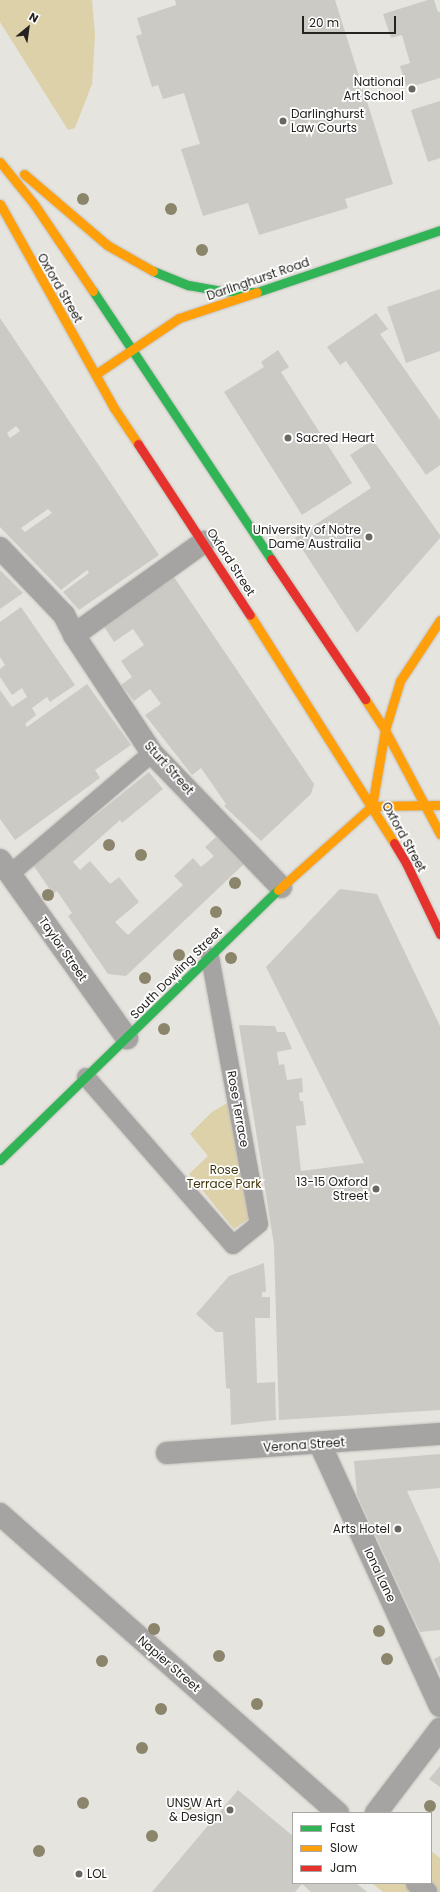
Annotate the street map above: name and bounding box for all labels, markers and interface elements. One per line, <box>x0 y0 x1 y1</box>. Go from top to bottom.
north arrow <box>8 8 48 48</box>
scale bar <box>304 8 398 34</box>
text: N <box>26 9 41 27</box>
text: 20 m <box>309 14 339 31</box>
place label: National Art School <box>344 75 404 103</box>
marker: National Art School <box>407 84 417 94</box>
place label: Darlinghurst Law Courts <box>291 107 364 135</box>
marker: Darlinghurst Law Courts <box>278 116 288 126</box>
street label: Oxford Street <box>34 251 86 325</box>
street label: Darlinghurst Road <box>205 255 311 303</box>
place label: Sacred Heart <box>296 431 374 445</box>
marker: Sacred Heart <box>283 433 293 443</box>
place label: University of Notre Dame Australia <box>253 523 361 551</box>
street label: Oxford Street <box>204 525 258 599</box>
marker: University of Notre Dame Australia <box>364 532 374 542</box>
street label: Sturt Street <box>141 739 197 797</box>
street label: Oxford Street <box>379 800 429 874</box>
street label: Taylor Street <box>36 914 90 984</box>
street label: South Dowling Street <box>127 924 225 1022</box>
street label: Rose Terrace <box>224 1070 252 1148</box>
park label: Rose Terrace Park <box>187 1163 261 1191</box>
place label: 13-15 Oxford Street <box>297 1175 368 1203</box>
marker: 13-15 Oxford Street <box>371 1184 381 1194</box>
street label: Verona Street <box>263 1435 345 1455</box>
place label: Arts Hotel <box>333 1522 390 1536</box>
marker: Arts Hotel <box>393 1524 403 1534</box>
street label: Iona Lane <box>361 1546 399 1604</box>
street label: Napier Street <box>135 1633 203 1695</box>
place label: UNSW Art & Design <box>167 1796 222 1824</box>
marker: UNSW Art & Design <box>225 1805 235 1815</box>
legend <box>292 1812 432 1884</box>
text: Fast <box>330 1819 355 1836</box>
text: Slow <box>330 1839 358 1856</box>
text: Jam <box>330 1859 357 1876</box>
place label: LOL <box>87 1867 107 1881</box>
marker: LOL <box>74 1869 84 1879</box>

